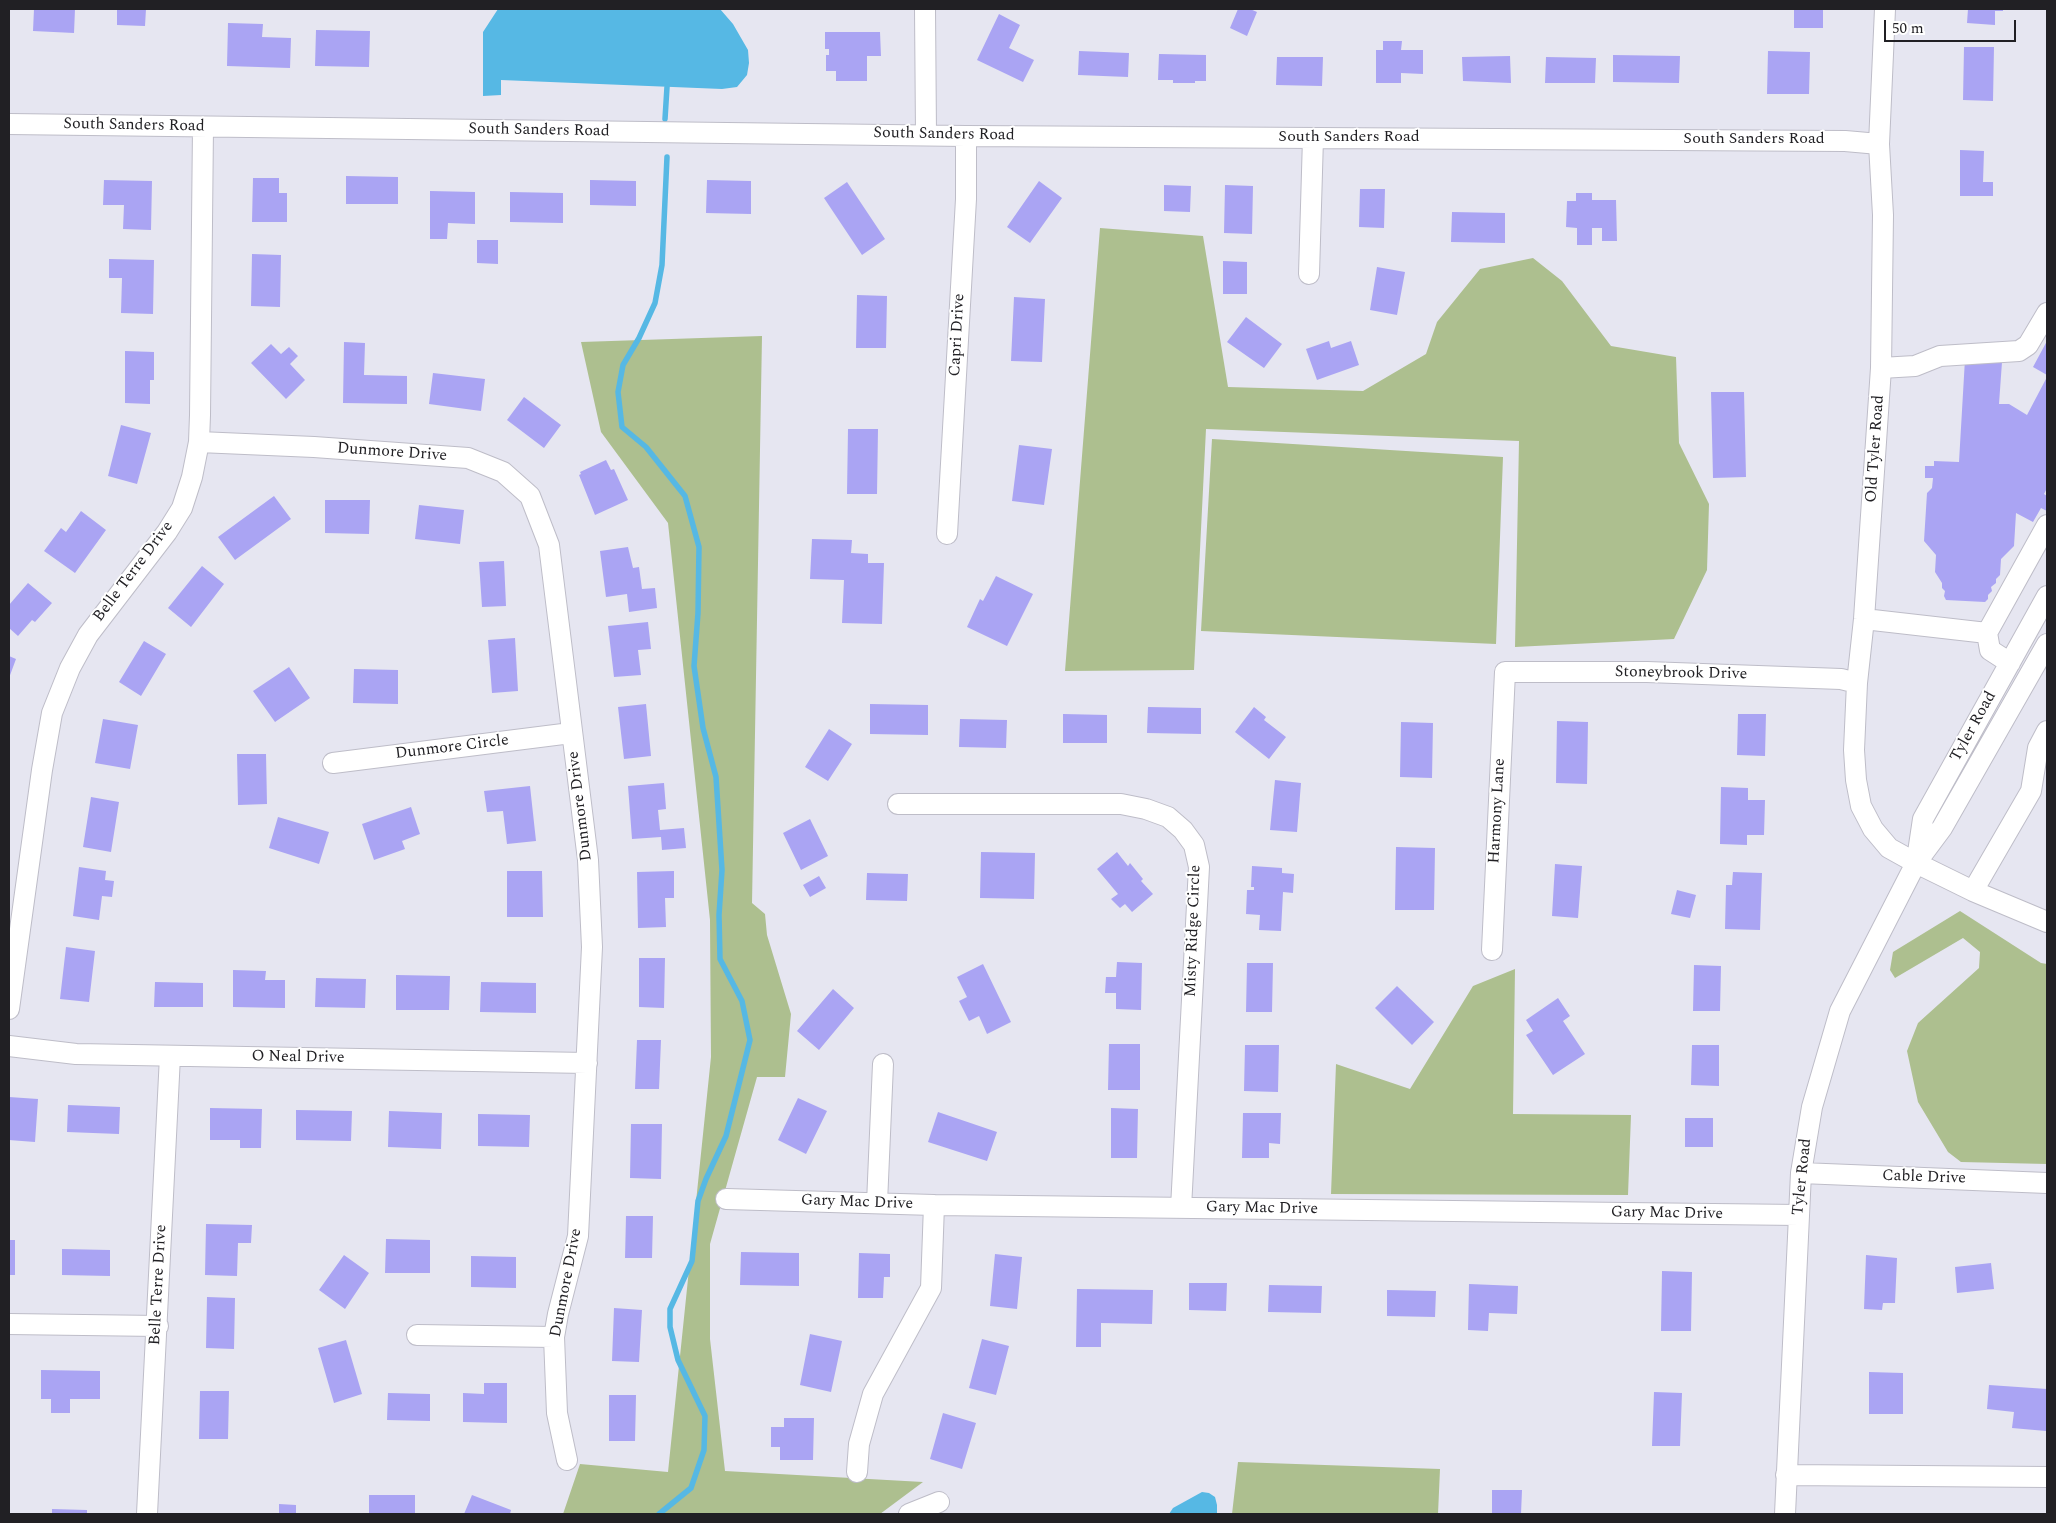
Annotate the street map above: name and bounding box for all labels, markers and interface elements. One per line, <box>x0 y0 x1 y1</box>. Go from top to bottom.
scale bar <box>1886 10 2018 42</box>
text: 50 m <box>1892 17 1924 40</box>
street label: South Sanders Road <box>63 115 205 137</box>
street label: South Sanders Road <box>468 120 610 142</box>
street label: South Sanders Road <box>873 124 1015 146</box>
street label: South Sanders Road <box>1278 128 1420 148</box>
street label: South Sanders Road <box>1683 130 1825 150</box>
street label: Capri Drive <box>946 293 970 377</box>
street label: Old Tyler Road <box>1863 395 1889 503</box>
street label: Dunmore Drive <box>336 440 448 466</box>
street label: Belle Terre Drive <box>90 518 178 626</box>
street label: Stoneybrook Drive <box>1615 663 1747 685</box>
street label: Tyler Road <box>1947 689 2001 765</box>
street label: Dunmore Circle <box>394 732 510 764</box>
street label: Dunmore Drive <box>565 750 597 862</box>
street label: Harmony Lane <box>1486 758 1510 864</box>
street label: Misty Ridge Circle <box>1182 865 1206 997</box>
street label: O Neal Drive <box>251 1048 345 1068</box>
street label: Tyler Road <box>1789 1138 1817 1216</box>
street label: Cable Drive <box>1882 1167 1966 1189</box>
street label: Gary Mac Drive <box>801 1191 913 1215</box>
street label: Gary Mac Drive <box>1206 1198 1318 1220</box>
street label: Gary Mac Drive <box>1611 1203 1723 1225</box>
street label: Belle Terre Drive <box>146 1224 172 1346</box>
street label: Dunmore Drive <box>547 1227 587 1339</box>

